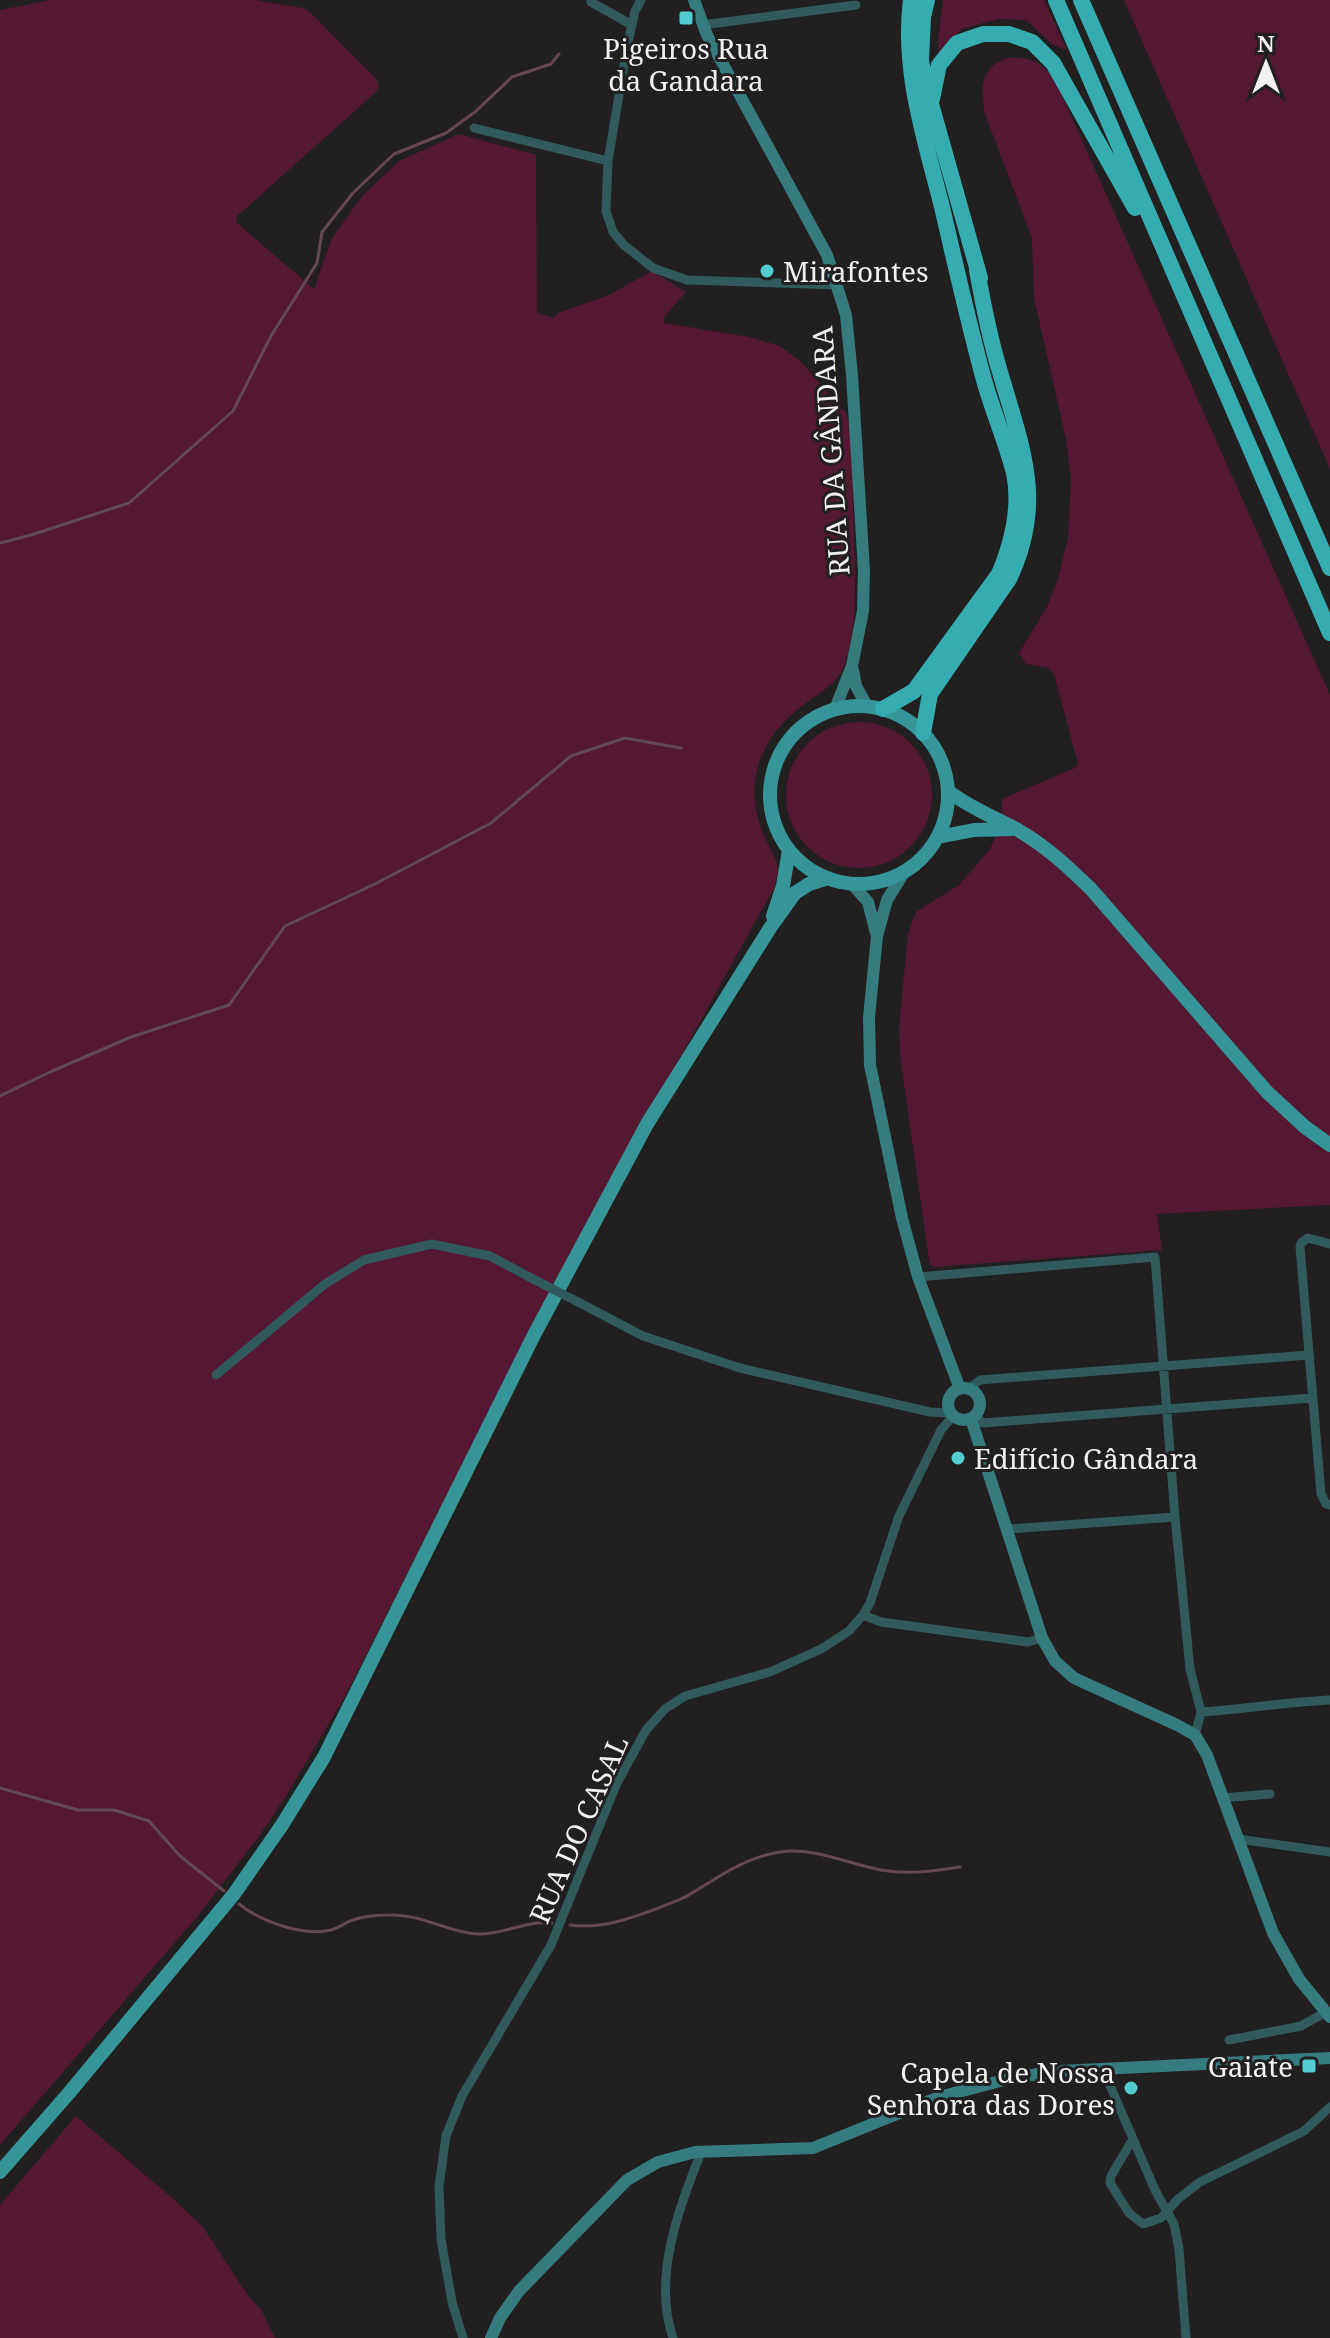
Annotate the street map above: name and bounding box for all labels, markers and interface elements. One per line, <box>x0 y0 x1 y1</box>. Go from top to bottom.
marker: Pigeiros Rua da Gandara <box>677 9 695 27</box>
north arrow <box>1226 24 1306 104</box>
text: N <box>1257 28 1275 58</box>
place label: Pigeiros Rua da Gandara <box>603 29 769 99</box>
place label: Mirafontes <box>783 252 929 290</box>
marker: Mirafontes <box>758 262 776 280</box>
street label: RUA DA GÂNDARA <box>802 325 858 577</box>
place label: Edifício Gândara <box>974 1439 1198 1477</box>
marker: Edifício Gândara <box>949 1449 967 1467</box>
street label: RUA DO CASAL <box>520 1729 636 1929</box>
place label: Gaiate <box>1208 2047 1293 2085</box>
place label: Capela de Nossa Senhora das Dores <box>867 2053 1115 2123</box>
marker: Gaiate <box>1300 2057 1318 2075</box>
marker: Capela de Nossa Senhora das Dores <box>1122 2079 1140 2097</box>

